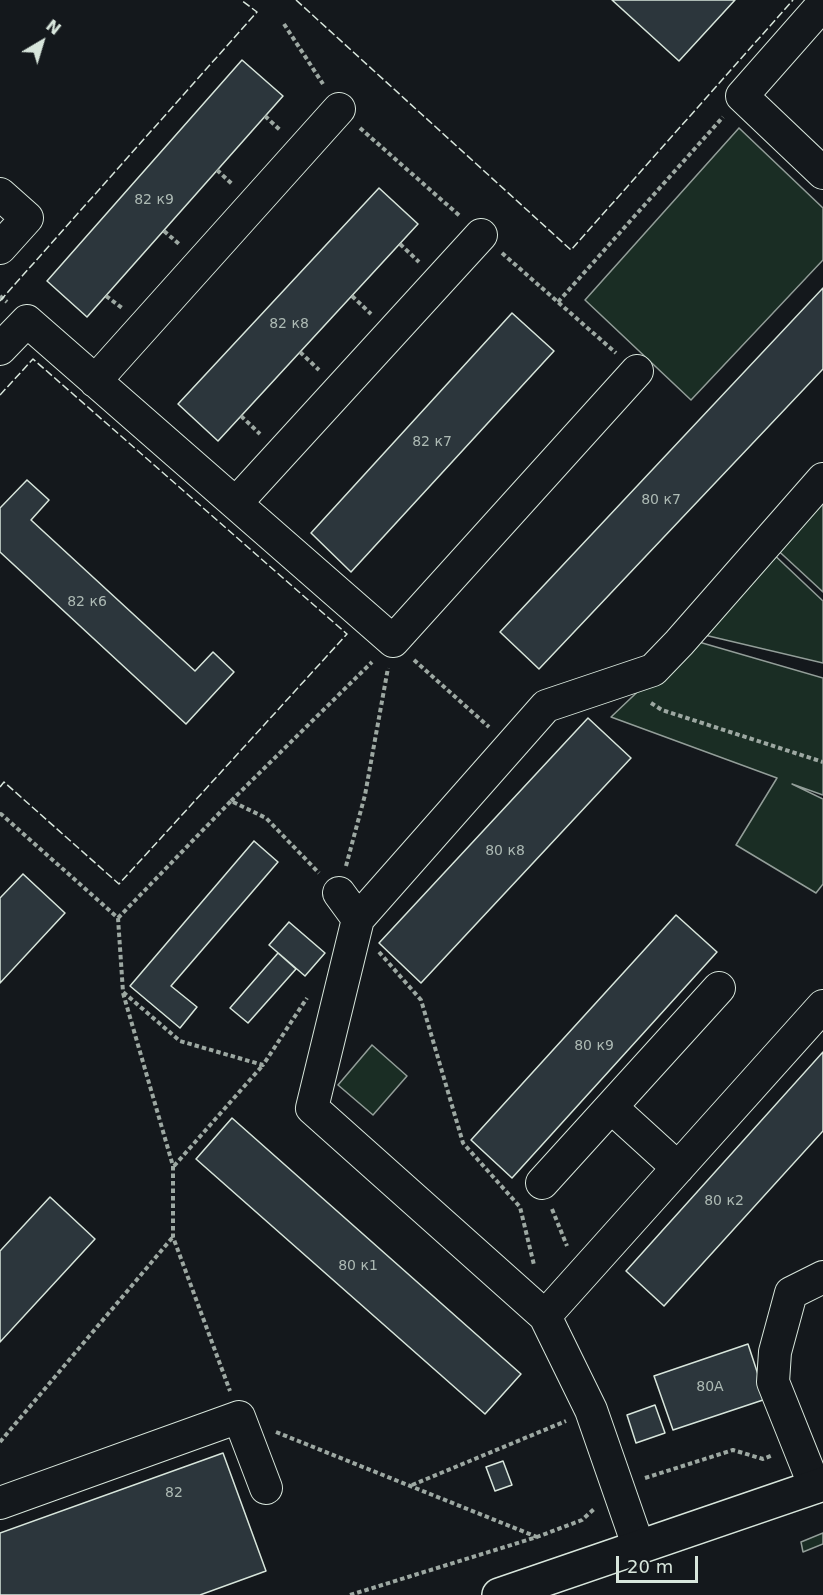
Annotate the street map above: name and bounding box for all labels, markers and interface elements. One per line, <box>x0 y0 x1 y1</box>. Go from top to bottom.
north arrow <box>12 12 72 72</box>
text: N <box>42 16 65 39</box>
house number: 82 к9 <box>134 192 174 208</box>
house number: 82 к8 <box>269 316 309 332</box>
house number: 82 к7 <box>412 434 452 450</box>
house number: 80 к7 <box>641 492 681 508</box>
house number: 82 к6 <box>67 594 107 610</box>
house number: 80 к8 <box>485 843 525 859</box>
house number: 80 к9 <box>574 1038 614 1054</box>
house number: 80 к2 <box>704 1193 744 1209</box>
house number: 80 к1 <box>338 1258 378 1274</box>
house number: 80А <box>696 1379 724 1395</box>
house number: 82 <box>165 1485 183 1501</box>
scale bar <box>619 1544 702 1582</box>
text: 20 m <box>627 1556 673 1577</box>

